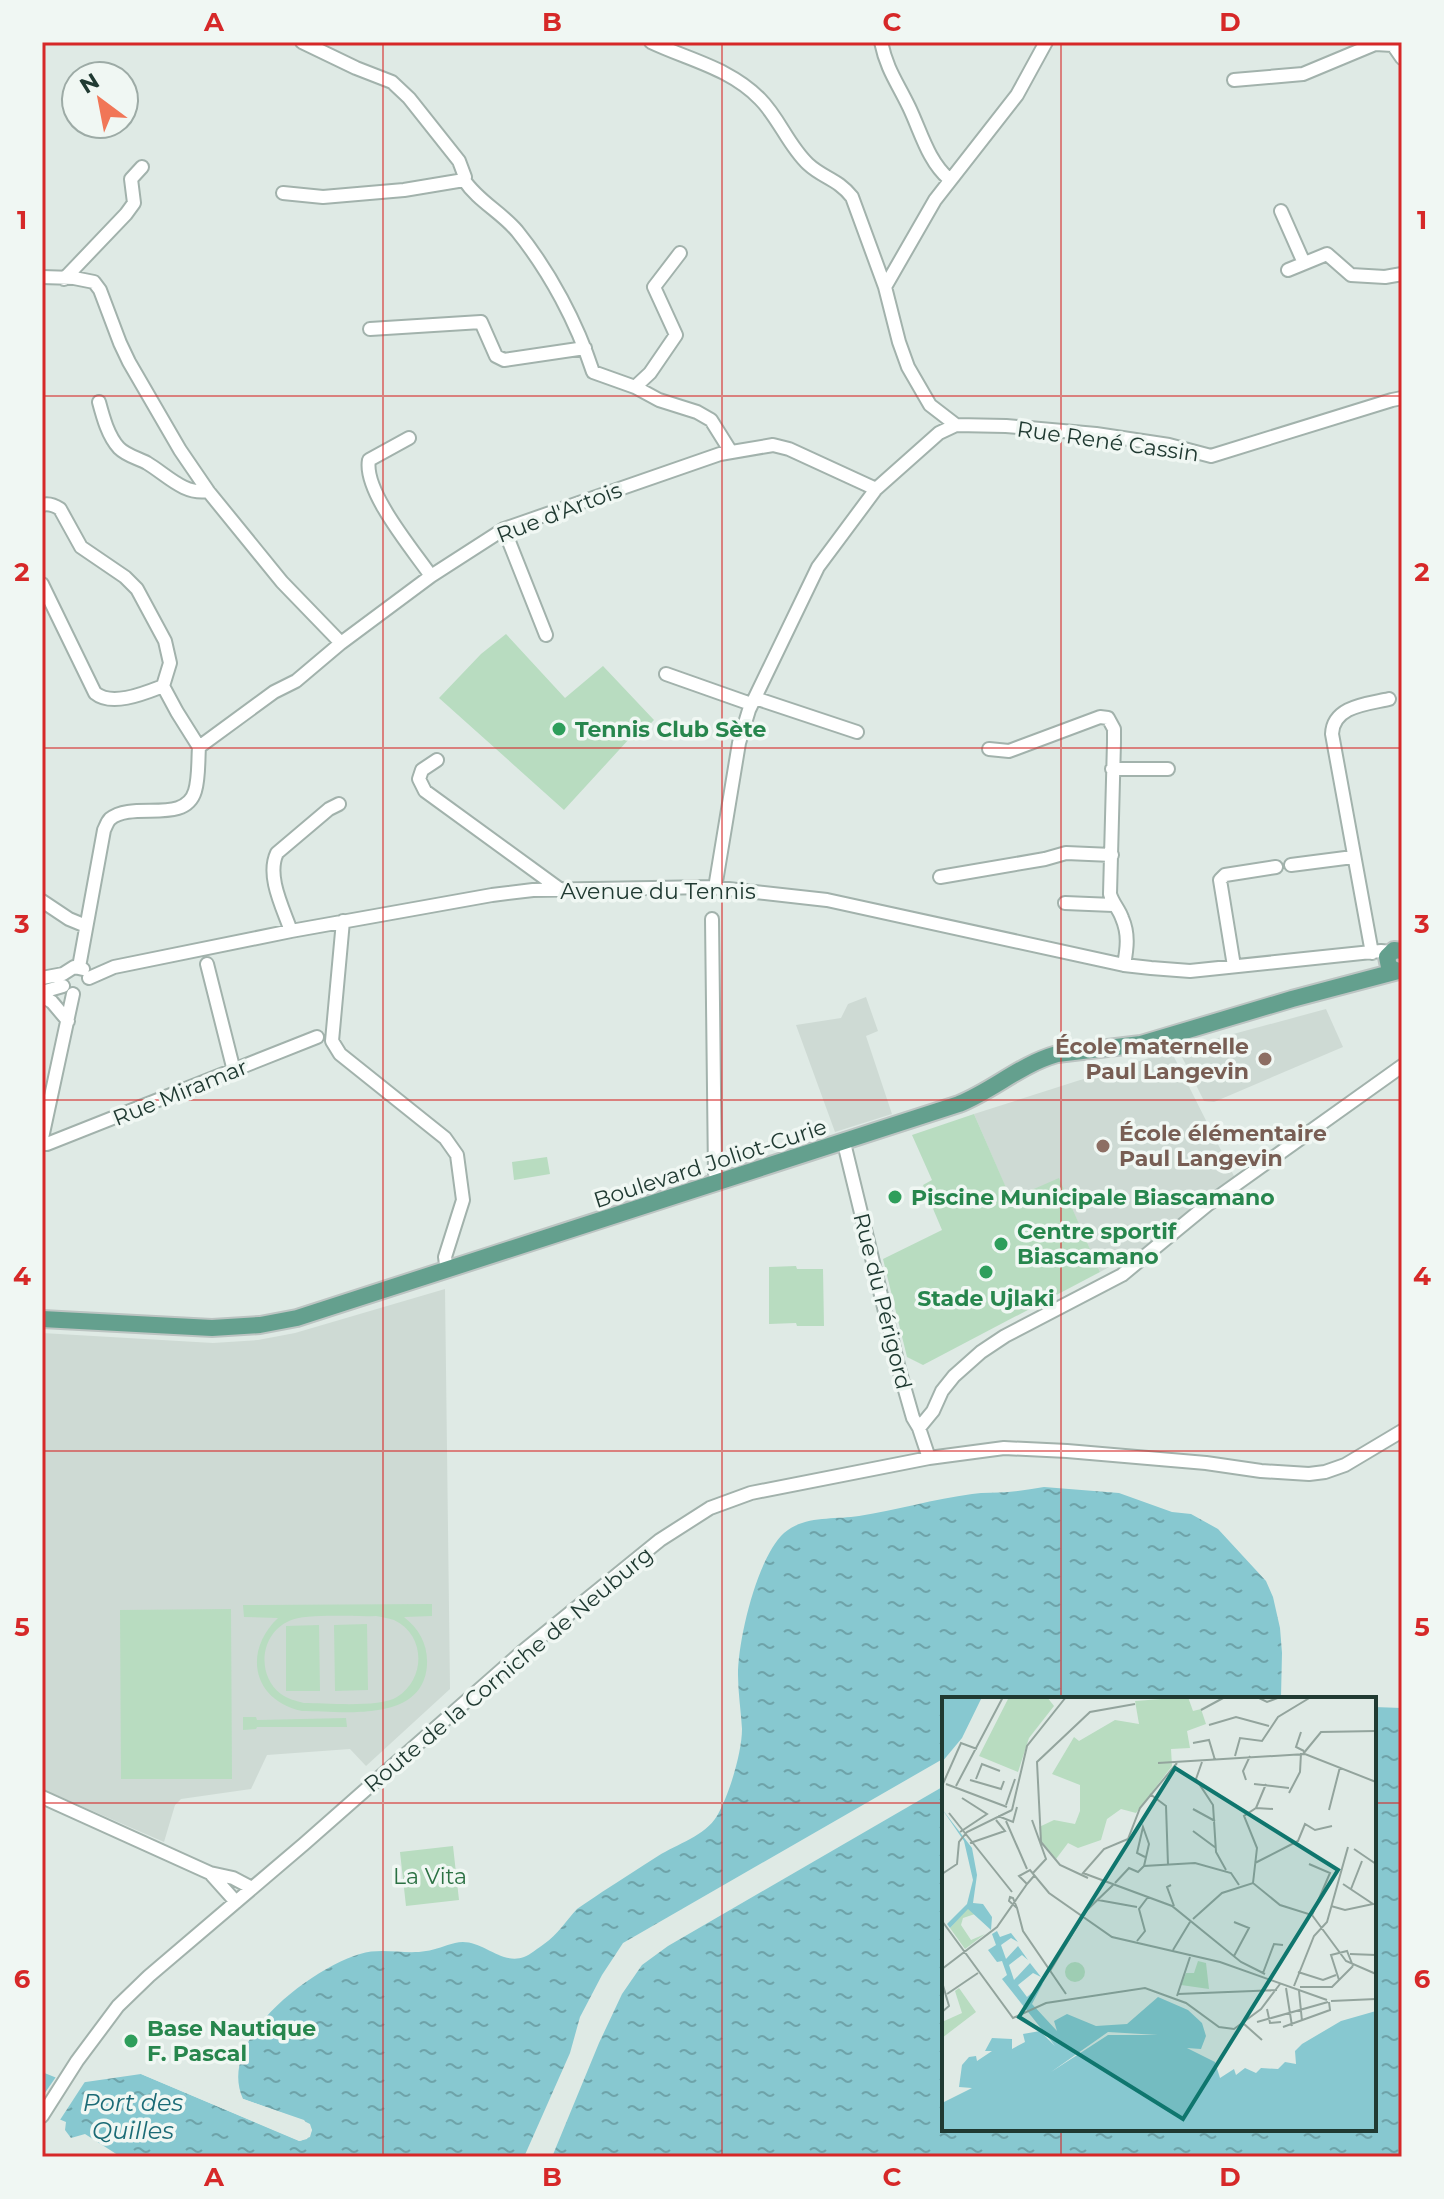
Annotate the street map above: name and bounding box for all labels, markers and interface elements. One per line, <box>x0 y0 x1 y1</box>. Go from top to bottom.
text: A <box>203 6 225 38</box>
text: B <box>542 6 562 38</box>
text: C <box>883 6 902 38</box>
text: D <box>1219 6 1241 38</box>
north arrow <box>60 60 140 140</box>
text: N <box>75 67 104 100</box>
text: 1 <box>17 204 27 236</box>
text: 1 <box>1417 204 1427 236</box>
street label: Rue René Cassin <box>1015 415 1201 468</box>
street label: Rue d'Artois <box>493 476 626 549</box>
text: 2 <box>14 556 30 588</box>
text: 2 <box>1414 556 1430 588</box>
place label: Tennis Club Sète <box>575 716 766 743</box>
marker: Tennis Club Sète <box>550 720 568 738</box>
street label: Avenue du Tennis <box>560 878 756 905</box>
text: 3 <box>13 908 30 940</box>
text: 3 <box>1413 908 1430 940</box>
place label: École maternelle Paul Langevin <box>1055 1033 1249 1085</box>
marker: École maternelle Paul Langevin <box>1256 1050 1274 1068</box>
street label: Rue Miramar <box>109 1053 251 1132</box>
street label: Boulevard Joliot-Curie <box>590 1113 830 1214</box>
place label: École élémentaire Paul Langevin <box>1119 1120 1327 1172</box>
marker: École élémentaire Paul Langevin <box>1094 1137 1112 1155</box>
place label: Piscine Municipale Biascamano <box>911 1184 1275 1211</box>
marker: Piscine Municipale Biascamano <box>886 1188 904 1206</box>
street label: Rue du Périgord <box>848 1210 917 1392</box>
place label: Centre sportif Biascamano <box>1017 1218 1178 1270</box>
marker: Centre sportif Biascamano <box>992 1235 1010 1253</box>
text: 4 <box>13 1260 31 1292</box>
text: 4 <box>1413 1260 1431 1292</box>
marker: Stade Ujlaki <box>977 1263 995 1281</box>
place label: Stade Ujlaki <box>917 1285 1055 1312</box>
street label: Route de la Corniche de Neuburg <box>359 1541 658 1798</box>
text: 5 <box>14 1611 30 1643</box>
text: 5 <box>1414 1611 1430 1643</box>
inset map <box>942 1697 1376 2131</box>
park label: La Vita <box>393 1863 467 1890</box>
text: 6 <box>14 1963 31 1995</box>
text: 6 <box>1414 1963 1431 1995</box>
place label: Base Nautique F. Pascal <box>147 2015 316 2067</box>
marker: Base Nautique F. Pascal <box>122 2032 140 2050</box>
water label: Port des Quilles <box>83 2088 184 2145</box>
text: A <box>203 2161 225 2193</box>
text: B <box>542 2161 562 2193</box>
text: C <box>883 2161 902 2193</box>
text: D <box>1219 2161 1241 2193</box>

